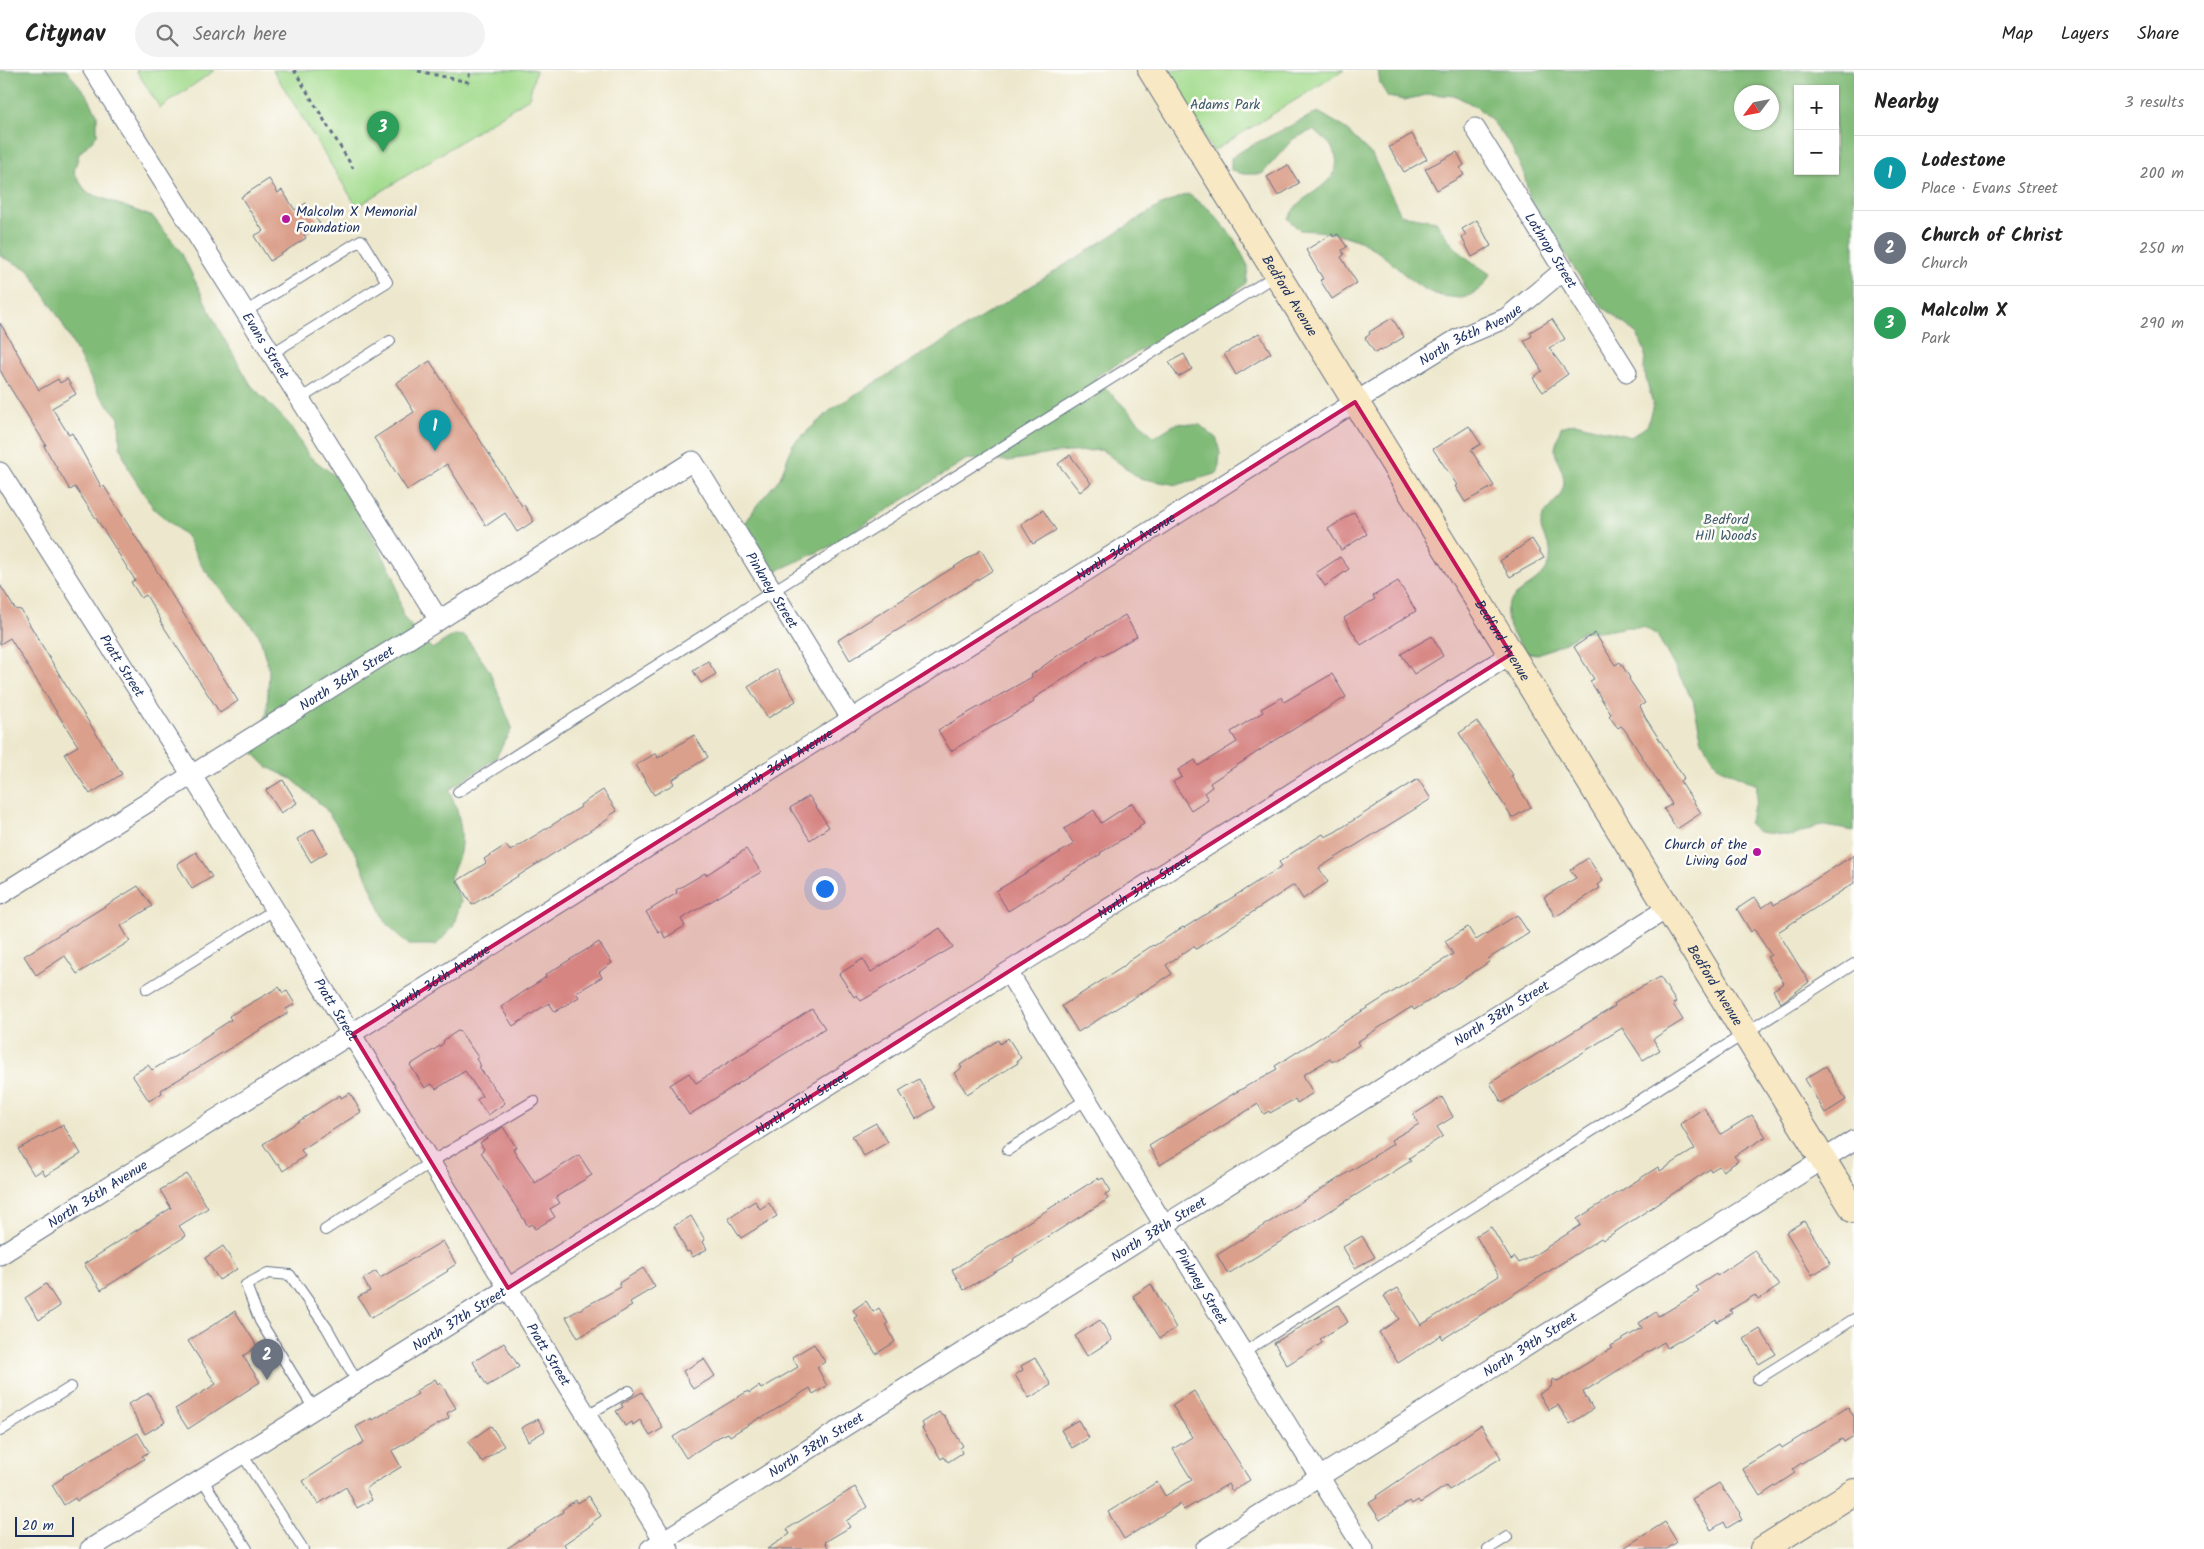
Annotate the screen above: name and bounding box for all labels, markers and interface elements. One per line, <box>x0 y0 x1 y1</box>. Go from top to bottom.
search box <box>135 12 485 57</box>
text: Citynav <box>25 15 105 54</box>
text: Search here <box>193 20 287 50</box>
text: Map <box>2002 20 2033 49</box>
text: Layers <box>2061 20 2109 49</box>
text: Share <box>2137 20 2179 49</box>
icon: search <box>153 21 181 49</box>
north arrow <box>1734 85 1779 130</box>
map controls <box>1794 85 1839 175</box>
button: + <box>1794 85 1839 130</box>
text: Nearby <box>1874 86 1939 119</box>
text: 3 results <box>2125 90 2184 115</box>
park label: Adams Park <box>1190 94 1261 116</box>
pin: 3 <box>367 111 399 152</box>
button: − <box>1794 130 1839 175</box>
text: Lodestone <box>1921 146 2005 176</box>
text: 1 <box>1888 161 1892 186</box>
text: 200 m <box>2140 161 2184 186</box>
text: Place · Evans Street <box>1921 176 2058 201</box>
place label: Malcolm X Memorial Foundation <box>296 201 418 239</box>
street label: Lothrop Street <box>1518 209 1583 293</box>
marker: Malcolm X Memorial Foundation <box>280 213 292 225</box>
text: Church of Christ <box>1921 221 2063 251</box>
text: 2 <box>1885 236 1895 261</box>
text: 250 m <box>2139 236 2184 261</box>
street label: Bedford Avenue <box>1256 251 1323 342</box>
text: Church <box>1921 251 1968 276</box>
text: Malcolm X <box>1921 296 2007 326</box>
street label: North 36th Avenue <box>1415 298 1528 372</box>
street label: Evans Street <box>236 308 295 384</box>
text: 3 <box>1886 311 1894 336</box>
text: 290 m <box>2140 311 2184 336</box>
text: Park <box>1921 326 1950 351</box>
pin: 1 <box>419 410 451 451</box>
street label: North 36th Avenue <box>1072 507 1181 587</box>
park label: Bedford Hill Woods <box>1695 509 1757 547</box>
street label: Pinkney Street <box>739 548 804 634</box>
street label: Bedford Avenue <box>1468 596 1536 686</box>
street label: Pratt Street <box>93 630 150 702</box>
street label: North 36th Street <box>295 640 400 717</box>
street label: North 36th Avenue <box>729 723 838 803</box>
place label: Church of the Living God <box>1664 834 1748 872</box>
marker: Church of the Living God <box>1751 846 1763 858</box>
street label: North 37th Street <box>1093 849 1196 925</box>
your location <box>812 876 838 902</box>
street label: North 36th Avenue <box>386 939 496 1019</box>
street label: Bedford Avenue <box>1681 940 1748 1031</box>
street label: Pratt Street <box>307 974 364 1046</box>
street label: North 38th Street <box>1450 975 1555 1052</box>
street label: North 37th Street <box>751 1065 854 1141</box>
street label: North 36th Avenue <box>43 1154 153 1234</box>
street label: North 38th Street <box>1107 1191 1212 1268</box>
street label: Pinkney Street <box>1169 1244 1233 1330</box>
street label: North 37th Street <box>408 1281 511 1357</box>
street label: North 39th Street <box>1479 1307 1582 1383</box>
street label: Pratt Street <box>520 1319 576 1391</box>
pin: 2 <box>251 1339 283 1380</box>
street label: North 38th Street <box>764 1407 869 1484</box>
scale bar <box>15 1514 74 1537</box>
text: 20 m <box>22 1515 54 1537</box>

